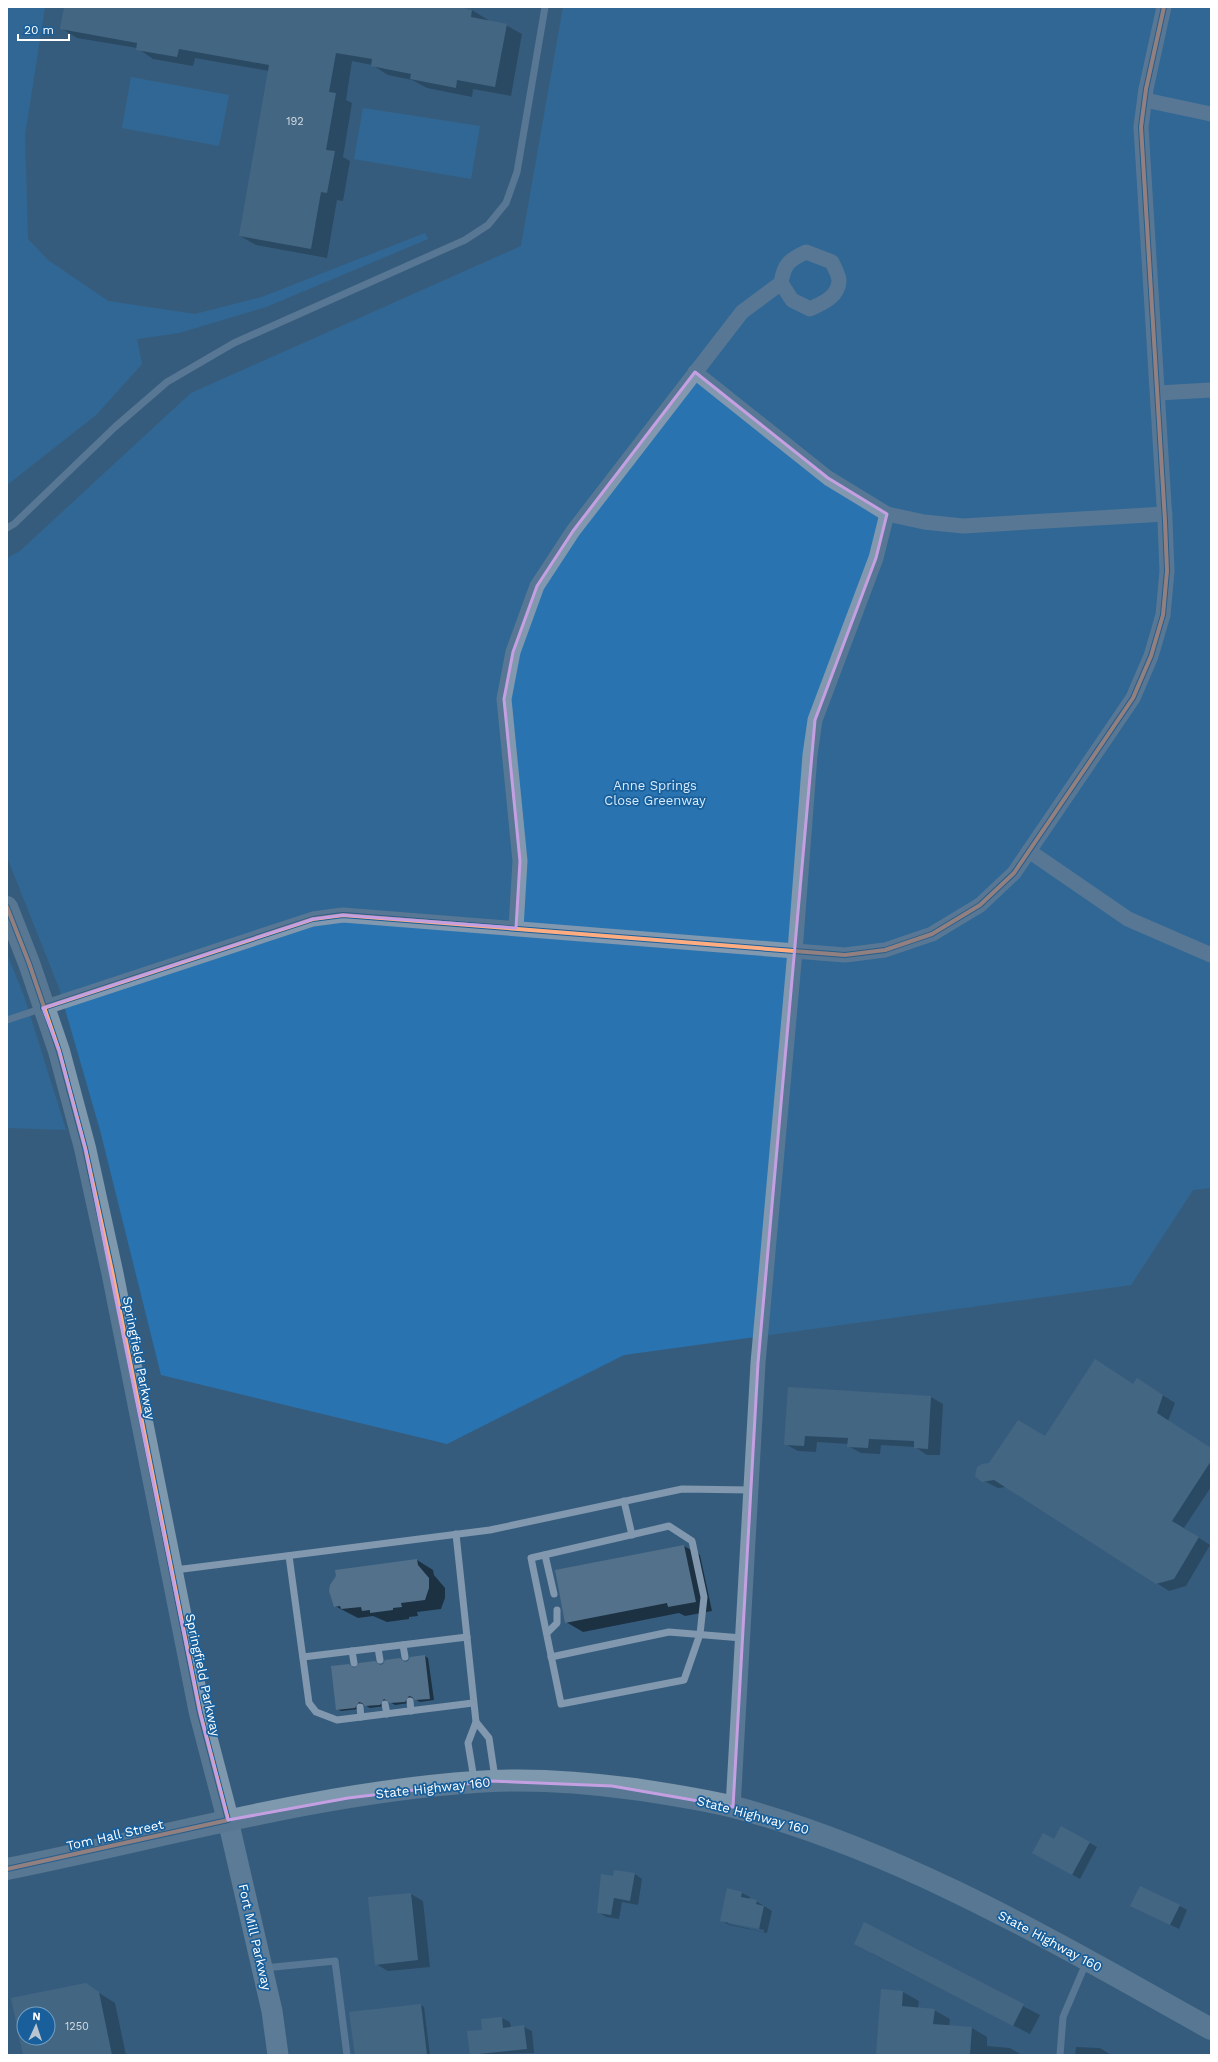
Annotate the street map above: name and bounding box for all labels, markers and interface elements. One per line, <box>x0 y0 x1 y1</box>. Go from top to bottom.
scale bar <box>18 16 69 42</box>
text: 20 m <box>24 23 54 37</box>
house number: 192 <box>286 115 304 128</box>
park label: Anne Springs Close Greenway <box>604 778 706 808</box>
street label: Springfield Parkway <box>120 1295 158 1421</box>
street label: Springfield Parkway <box>183 1612 223 1738</box>
street label: State Highway 160 <box>375 1775 491 1801</box>
street label: State Highway 160 <box>695 1793 811 1837</box>
street label: Tom Hall Street <box>65 1816 165 1853</box>
street label: Fort Mill Parkway <box>235 1882 275 1992</box>
street label: State Highway 160 <box>996 1907 1104 1975</box>
north arrow <box>16 2006 56 2046</box>
text: N <box>32 2010 41 2023</box>
house number: 1250 <box>65 2020 89 2033</box>

